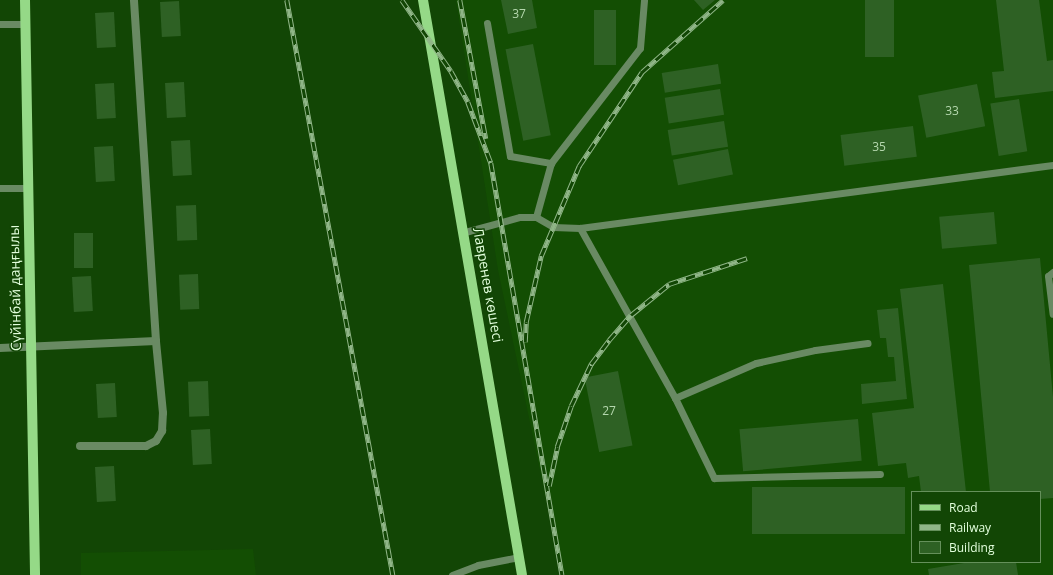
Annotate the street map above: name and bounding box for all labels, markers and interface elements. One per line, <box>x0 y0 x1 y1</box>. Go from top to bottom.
house number: 37 <box>512 7 526 21</box>
house number: 33 <box>945 104 959 118</box>
house number: 35 <box>872 140 886 154</box>
street label: Сүйінбай даңғылы <box>5 225 25 351</box>
street label: Лавренев көшесі <box>470 226 506 344</box>
house number: 27 <box>602 404 616 418</box>
legend <box>911 491 1041 563</box>
text: Road <box>949 499 978 516</box>
text: Railway <box>949 519 991 536</box>
text: Building <box>949 539 994 556</box>

